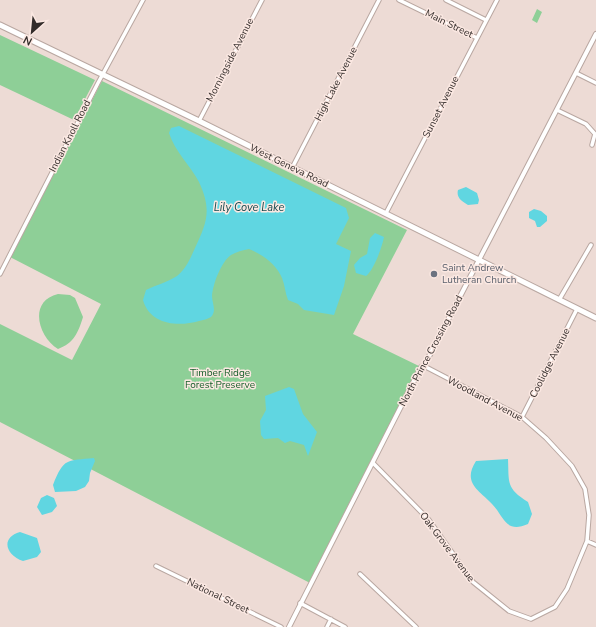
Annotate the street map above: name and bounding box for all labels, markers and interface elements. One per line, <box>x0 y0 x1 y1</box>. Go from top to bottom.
street label: Main Street <box>423 6 476 42</box>
north arrow <box>12 12 52 52</box>
street label: Morningside Avenue <box>203 16 257 104</box>
text: N <box>21 32 35 49</box>
street label: High Lake Avenue <box>311 44 361 124</box>
street label: Sunset Avenue <box>419 74 463 140</box>
street label: Indian Knoll Road <box>46 97 94 174</box>
street label: West Geneva Road <box>247 141 331 191</box>
water label: Lily Cove Lake <box>214 200 284 215</box>
place label: Saint Andrew Lutheran Church <box>442 261 516 287</box>
marker: Saint Andrew Lutheran Church <box>429 269 439 279</box>
street label: North Prince Crossing Road <box>396 293 466 409</box>
street label: Coolidge Avenue <box>526 326 574 400</box>
park label: Timber Ridge Forest Preserve <box>185 366 255 392</box>
street label: Woodland Avenue <box>445 373 525 425</box>
street label: Oak Grove Avenue <box>416 509 478 585</box>
street label: National Street <box>184 575 252 617</box>

